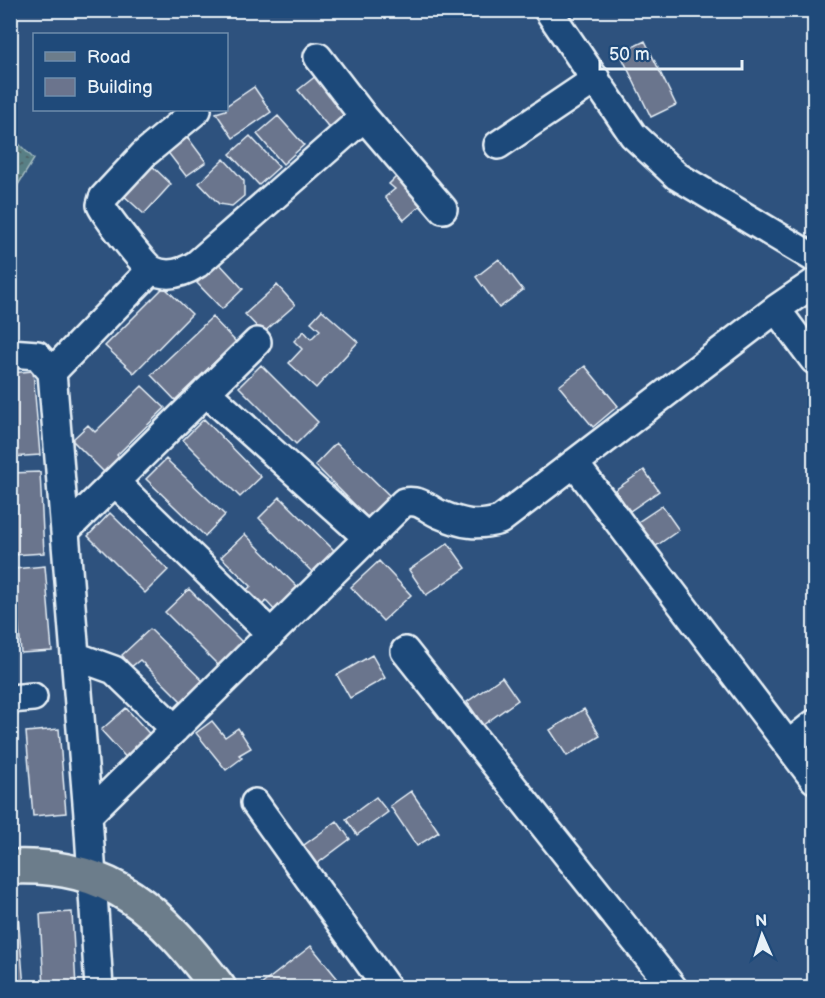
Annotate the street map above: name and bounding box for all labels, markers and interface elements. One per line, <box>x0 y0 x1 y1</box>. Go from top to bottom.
legend <box>33 33 228 111</box>
scale bar <box>600 33 742 71</box>
text: 50 m <box>609 44 650 65</box>
text: Road <box>87 47 131 68</box>
text: Building <box>87 77 153 98</box>
north arrow <box>732 905 792 965</box>
text: N <box>755 912 768 931</box>

